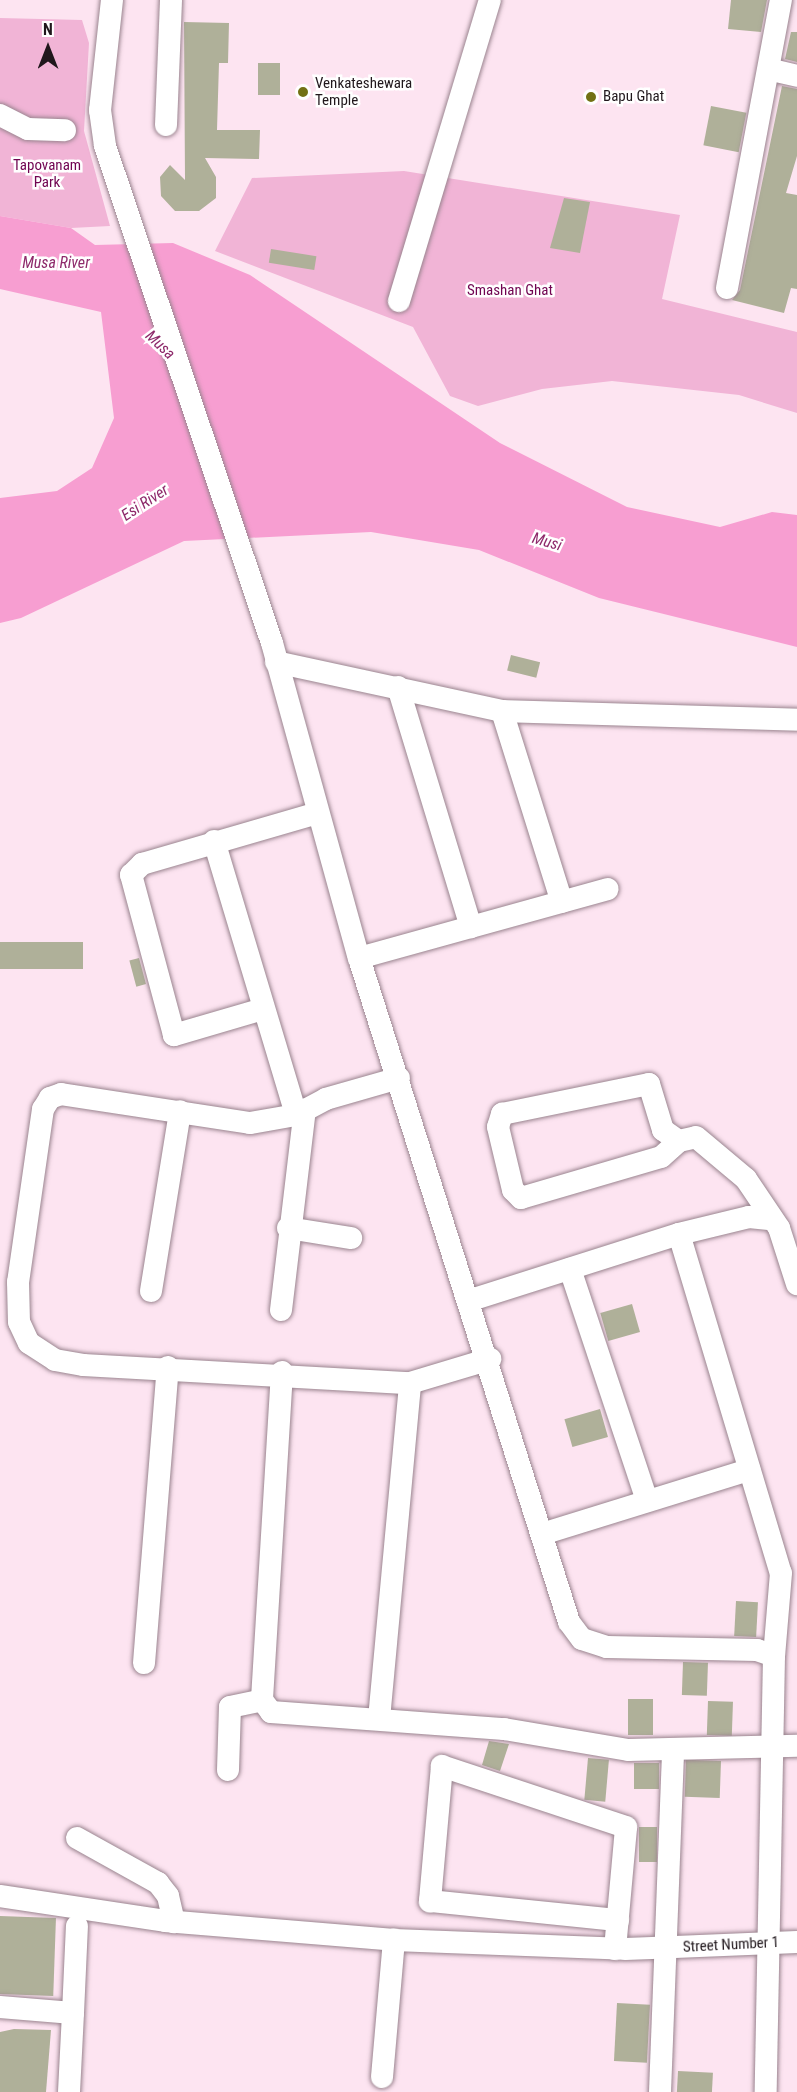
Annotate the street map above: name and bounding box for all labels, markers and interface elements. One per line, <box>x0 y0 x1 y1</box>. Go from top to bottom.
north arrow <box>18 18 78 78</box>
text: N <box>43 20 53 39</box>
place label: Venkateshewara Temple <box>315 74 412 109</box>
marker: Venkateshewara Temple <box>296 85 310 99</box>
place label: Bapu Ghat <box>603 88 664 106</box>
marker: Bapu Ghat <box>584 90 598 104</box>
park label: Tapovanam Park <box>13 156 81 191</box>
water label: Musa River <box>22 253 90 273</box>
park label: Smashan Ghat <box>467 282 553 300</box>
water label: Musa <box>141 326 179 364</box>
water label: Esi River <box>118 481 172 525</box>
water label: Musi <box>530 529 564 555</box>
street label: Street Number 1 <box>682 1933 780 1957</box>

